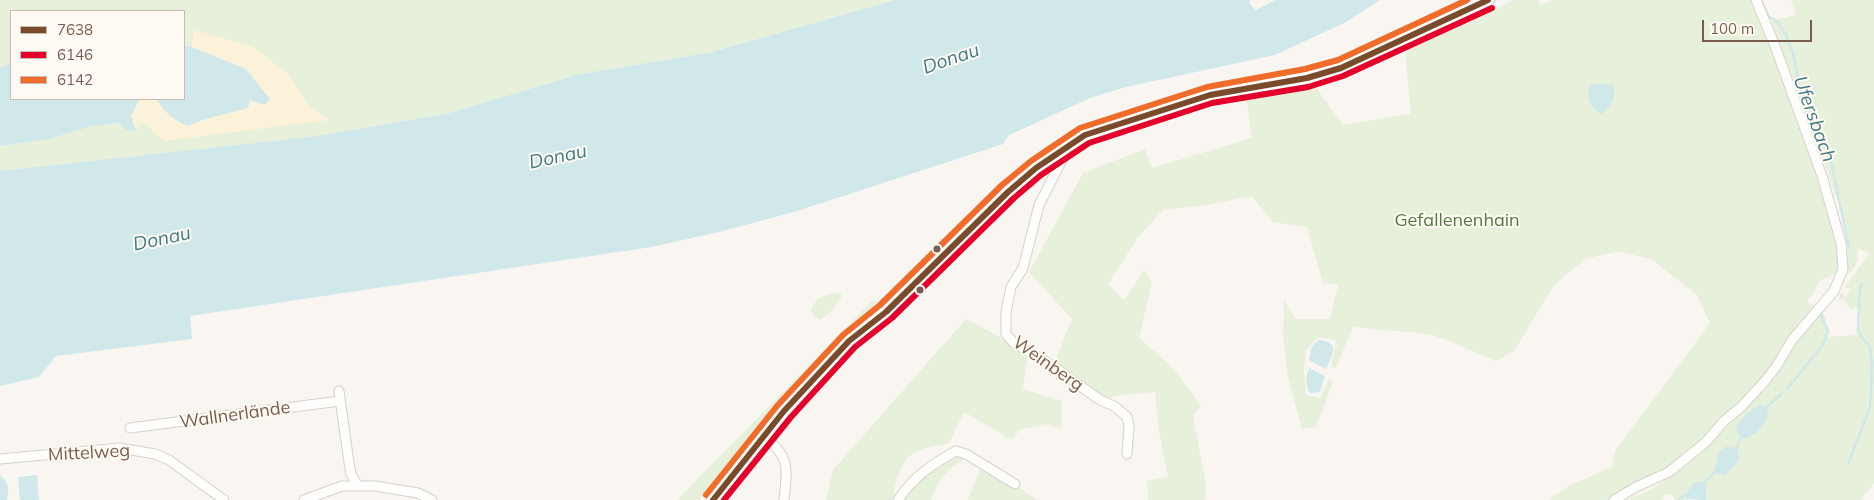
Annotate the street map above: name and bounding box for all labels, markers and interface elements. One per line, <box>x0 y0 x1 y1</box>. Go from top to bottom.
legend <box>10 10 185 100</box>
scale bar <box>1704 10 1814 42</box>
text: 100 m <box>1710 19 1754 38</box>
text: 7638 <box>57 20 93 39</box>
water label: Donau <box>920 39 982 79</box>
text: 6146 <box>57 45 93 64</box>
text: 6142 <box>57 70 93 89</box>
water label: Ufersbach <box>1788 73 1840 165</box>
water label: Donau <box>527 140 589 174</box>
park label: Gefallenenhain <box>1394 210 1520 232</box>
water label: Donau <box>131 222 193 256</box>
unlabelled marker <box>932 244 942 254</box>
unlabelled marker <box>915 285 925 295</box>
street label: Weinberg <box>1008 332 1088 396</box>
street label: Wallnerlände <box>178 397 292 433</box>
street label: Mittelweg <box>47 440 131 466</box>

